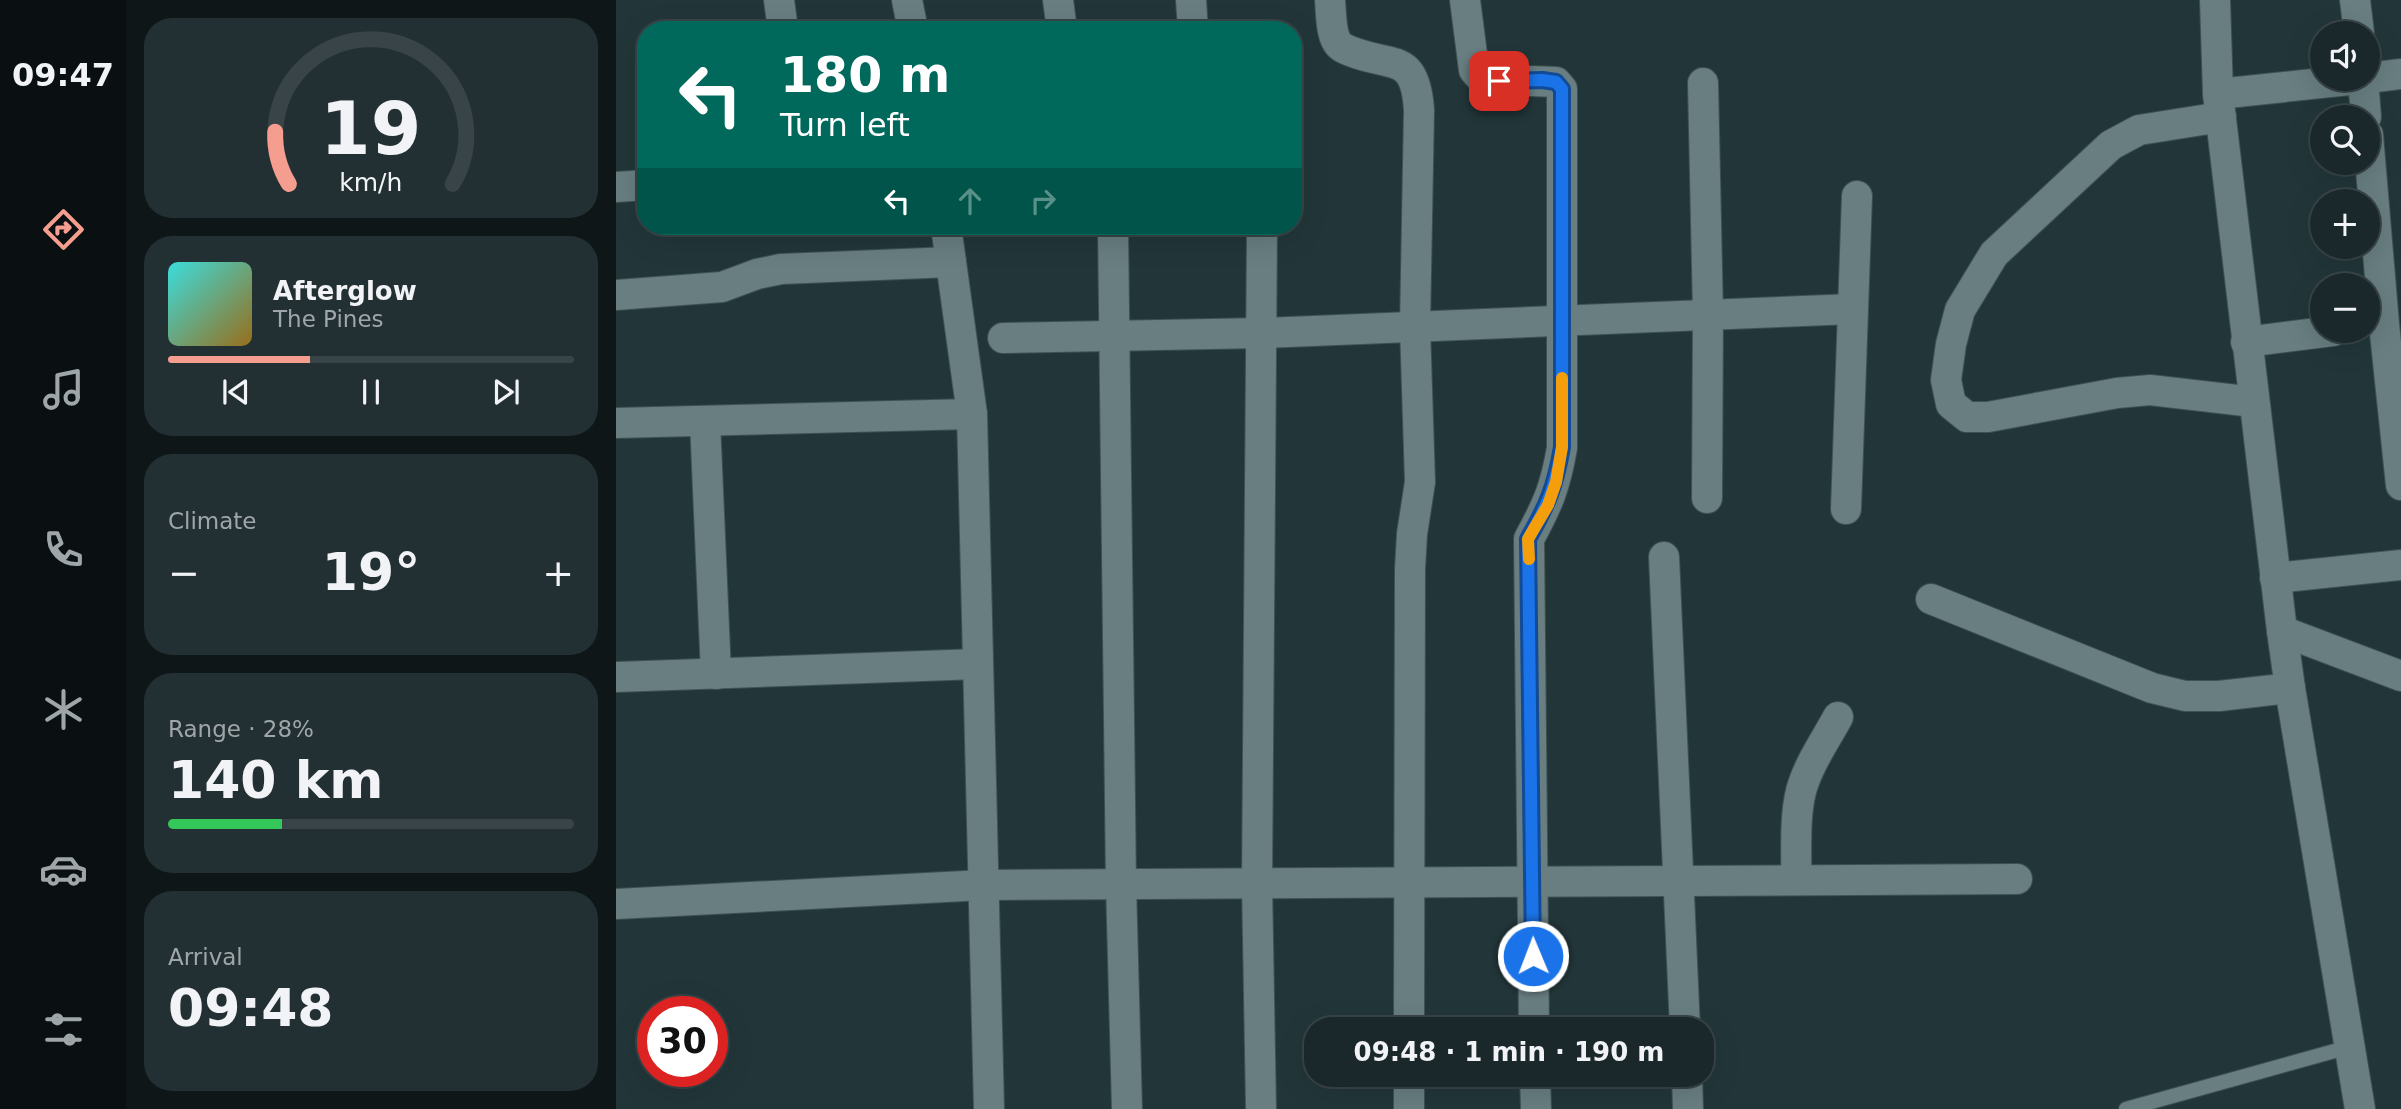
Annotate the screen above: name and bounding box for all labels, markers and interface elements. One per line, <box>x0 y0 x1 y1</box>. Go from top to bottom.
map controls <box>2310 21 2380 343</box>
button: sound <box>2310 21 2380 91</box>
text: 180 m <box>780 47 950 104</box>
icon: left <box>665 49 756 140</box>
pin <box>1469 51 1529 111</box>
text: 09:47 <box>12 56 114 94</box>
icon: arrive <box>1480 62 1518 100</box>
text: 19 <box>320 86 422 171</box>
button: search <box>2310 105 2380 175</box>
text: Turn left <box>780 106 910 144</box>
text: km/h <box>339 168 403 197</box>
icon: left <box>878 182 916 220</box>
icon: ahead <box>951 182 989 220</box>
icon: right <box>1024 182 1062 220</box>
button: + <box>2310 189 2380 259</box>
icon: directions <box>39 205 88 254</box>
button: − <box>2310 273 2380 343</box>
text: Afterglow <box>273 276 417 306</box>
text: The Pines <box>273 306 384 332</box>
icon: music <box>39 365 88 414</box>
icon: previous <box>217 373 255 411</box>
icon: pause <box>352 373 390 411</box>
icon: next <box>487 373 525 411</box>
text: Climate <box>168 508 257 534</box>
icon: phone <box>39 525 88 574</box>
text: 19° <box>322 542 420 602</box>
text: − <box>168 551 200 595</box>
text: + <box>542 551 574 595</box>
icon: climate <box>39 685 88 734</box>
text: Range · 28% <box>168 716 314 742</box>
text: 140 km <box>168 750 383 810</box>
icon: car <box>39 845 88 894</box>
position arrow <box>1496 919 1570 993</box>
text: Arrival <box>168 944 243 970</box>
text: 09:48 <box>168 978 334 1038</box>
speed limit sign: 30 <box>637 996 728 1087</box>
icon: filters <box>39 1005 88 1054</box>
text: 09:48 · 1 min · 190 m <box>1354 1037 1664 1067</box>

